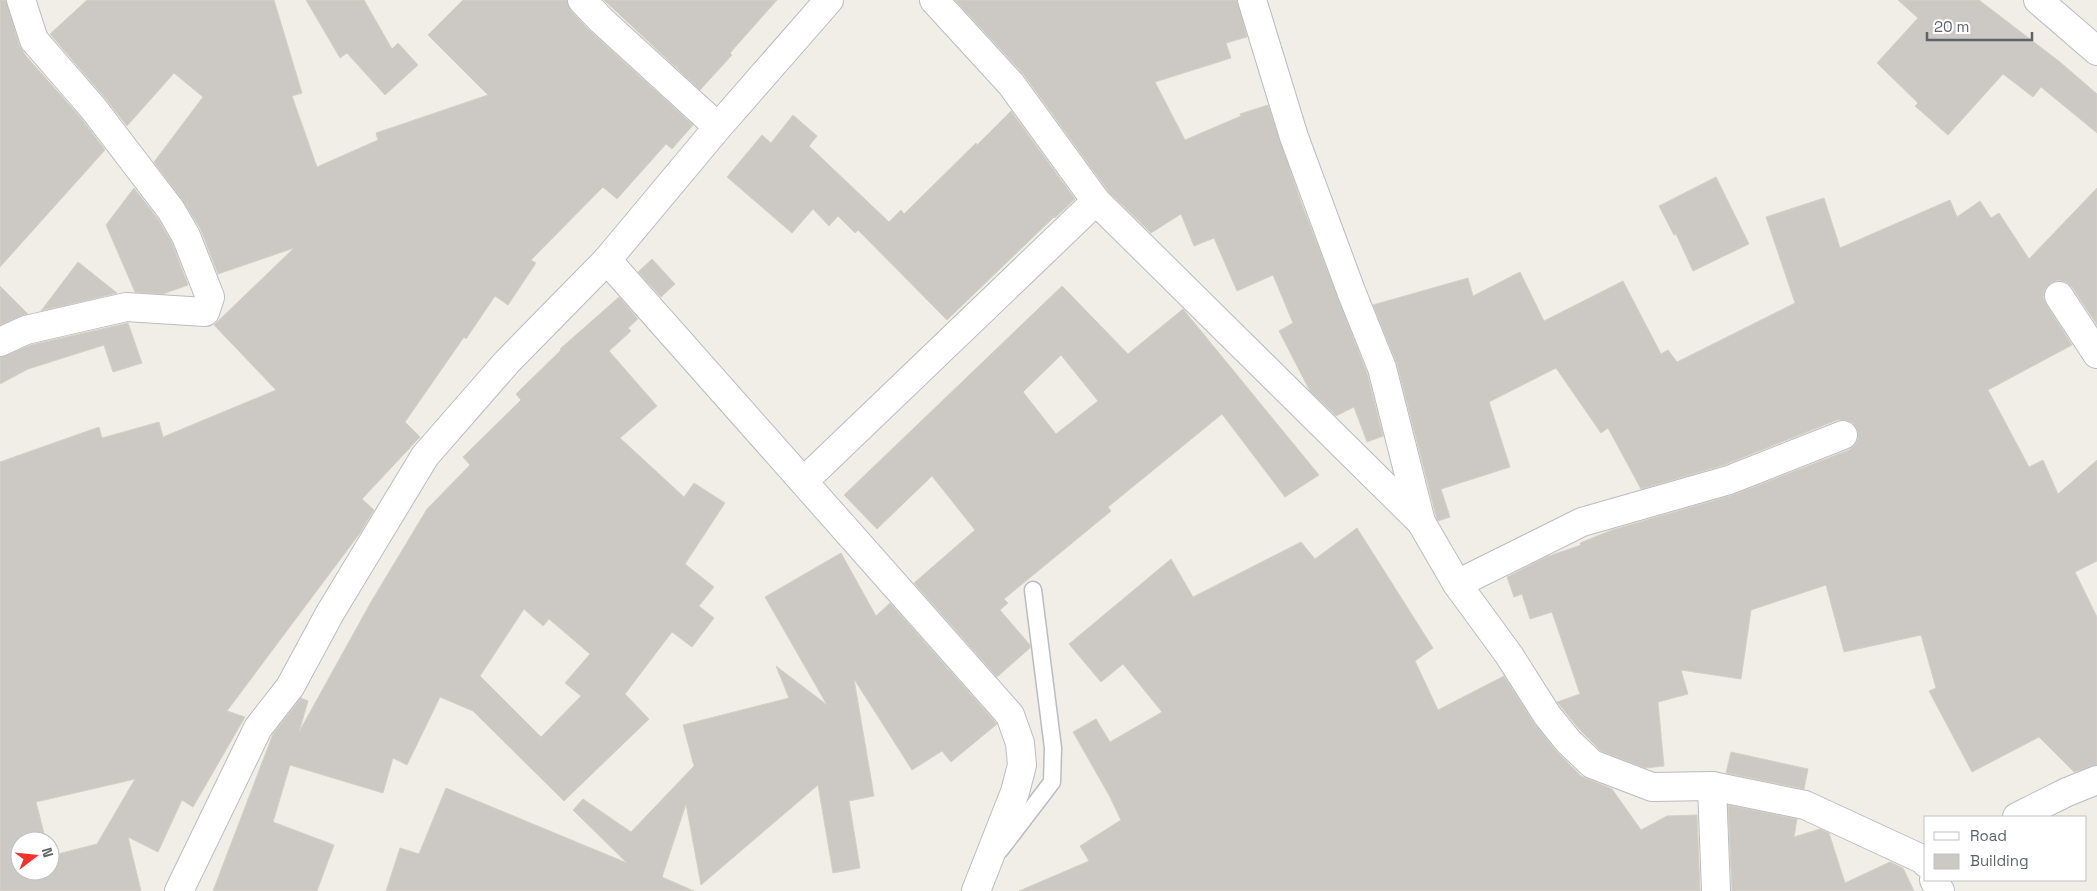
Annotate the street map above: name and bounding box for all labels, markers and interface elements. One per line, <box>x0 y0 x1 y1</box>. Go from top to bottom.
scale bar <box>1927 10 2032 42</box>
text: 20 m <box>1934 17 1969 36</box>
legend <box>1924 816 2087 881</box>
text: Road <box>1970 826 2007 845</box>
north arrow <box>10 831 60 881</box>
text: N <box>38 845 57 859</box>
text: Building <box>1970 851 2029 870</box>

